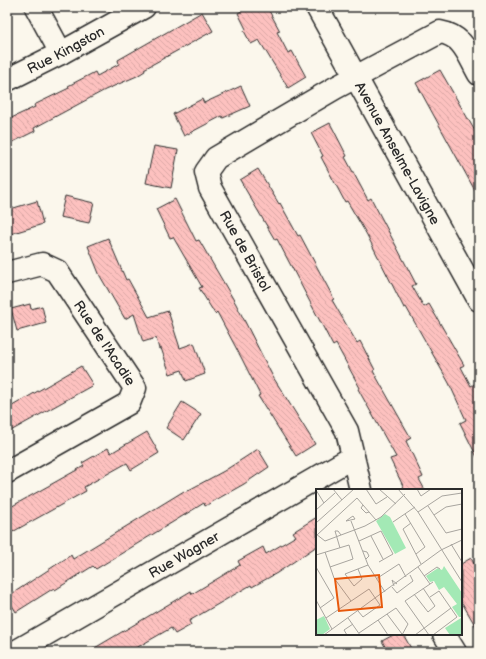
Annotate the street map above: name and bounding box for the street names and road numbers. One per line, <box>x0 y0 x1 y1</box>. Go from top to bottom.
street label: Rue Kingston <box>24 22 107 77</box>
street label: Avenue Anselme-Lavigne <box>352 79 444 228</box>
street label: Rue de Bristol <box>216 208 274 294</box>
street label: Rue de l'Acadie <box>70 297 139 389</box>
street label: Rue Wagner <box>146 527 223 582</box>

